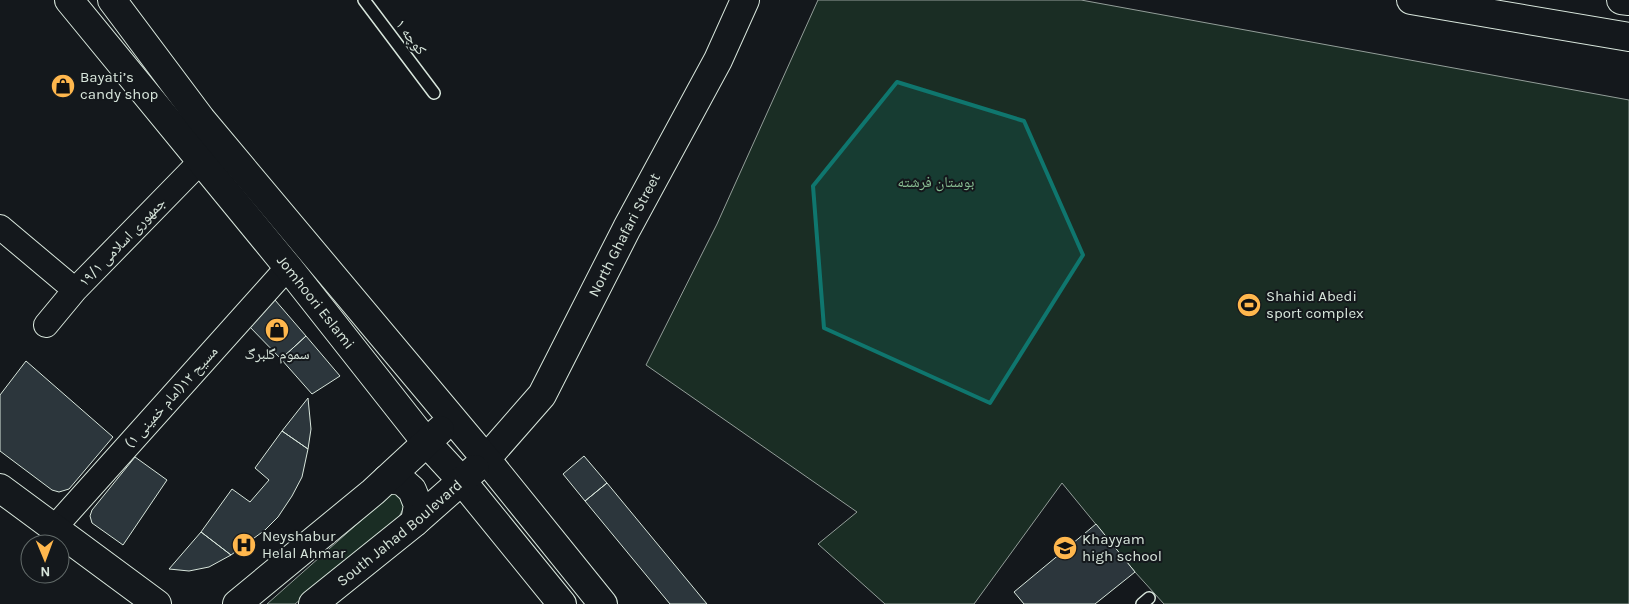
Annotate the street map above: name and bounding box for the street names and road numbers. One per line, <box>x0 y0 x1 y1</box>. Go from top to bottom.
street label: کوچه ۱ <box>392 16 430 58</box>
street label: North Ghafari Street <box>584 170 664 300</box>
street label: جمهوری اسلامی ۱۹/۱ <box>75 193 170 291</box>
street label: Jomhoori Eslami <box>273 252 358 353</box>
street label: مسیح ۱۲(امام خمینی ۱) <box>120 342 222 452</box>
street label: South Jahad Boulevard <box>333 476 466 590</box>

